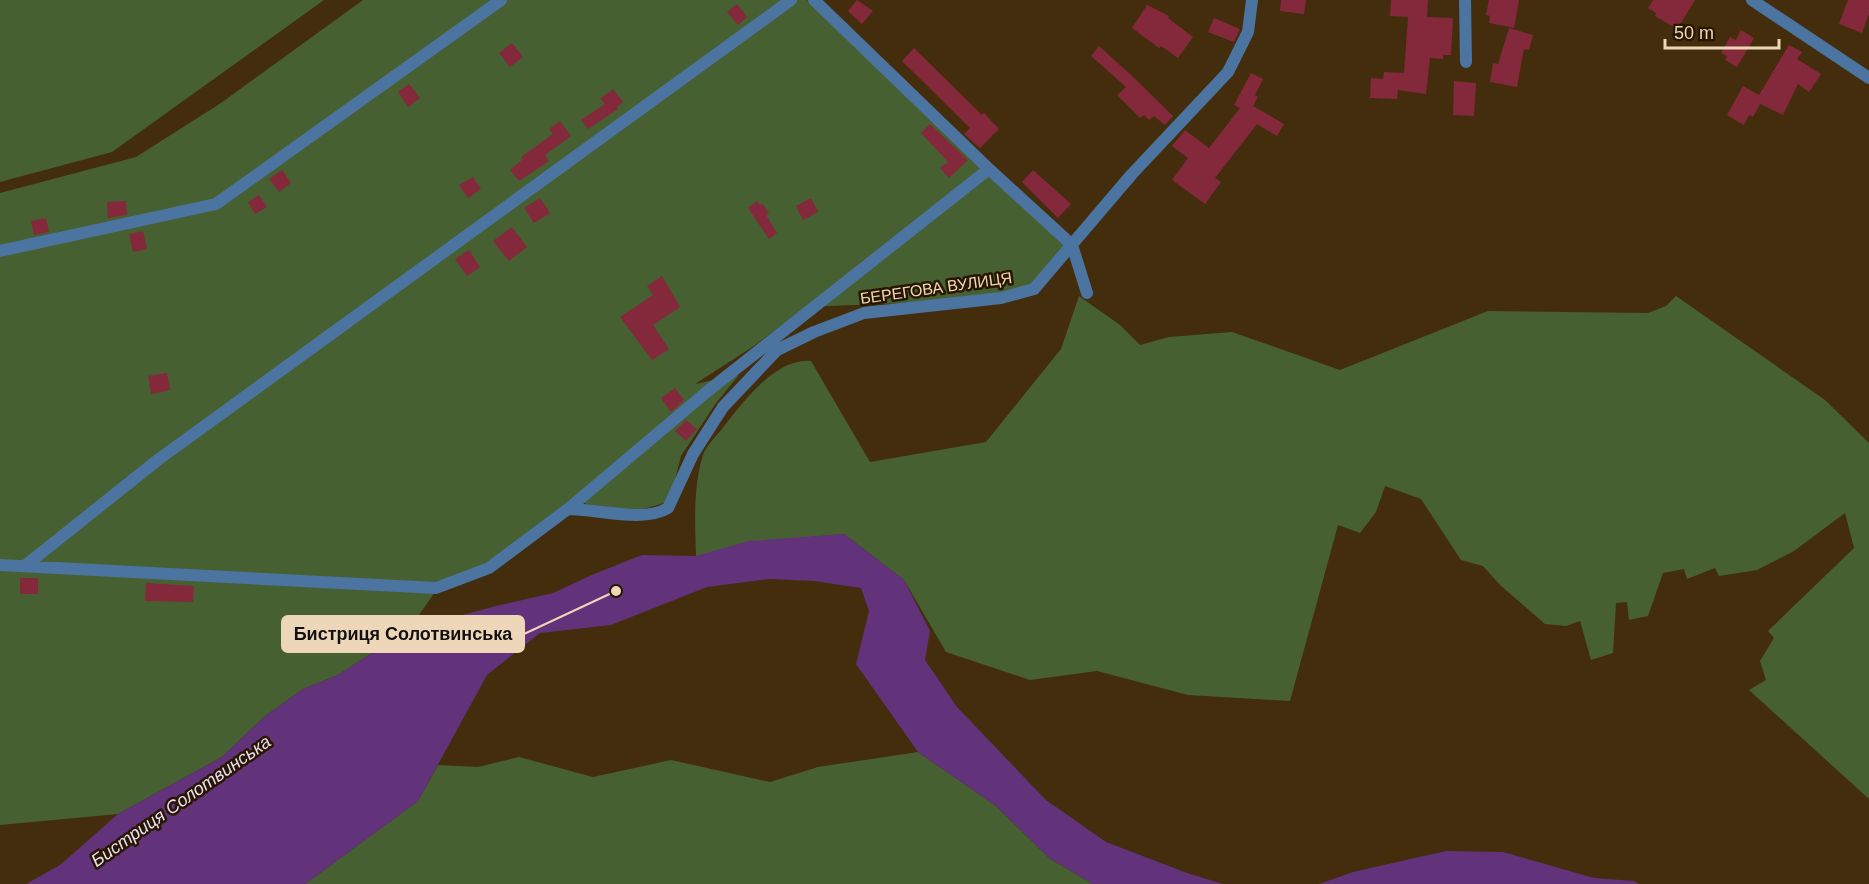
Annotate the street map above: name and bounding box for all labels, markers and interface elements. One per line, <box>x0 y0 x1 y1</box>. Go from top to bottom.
scale bar <box>1665 12 1779 50</box>
text: 50 m <box>1674 23 1714 43</box>
street label: БЕРЕГОВА ВУЛИЦЯ <box>859 269 1013 307</box>
callout: Бистриця Солотвинська <box>282 616 524 652</box>
text: Бистриця Солотвинська <box>294 624 513 644</box>
water label: Бистриця Солотвинська <box>87 731 275 871</box>

